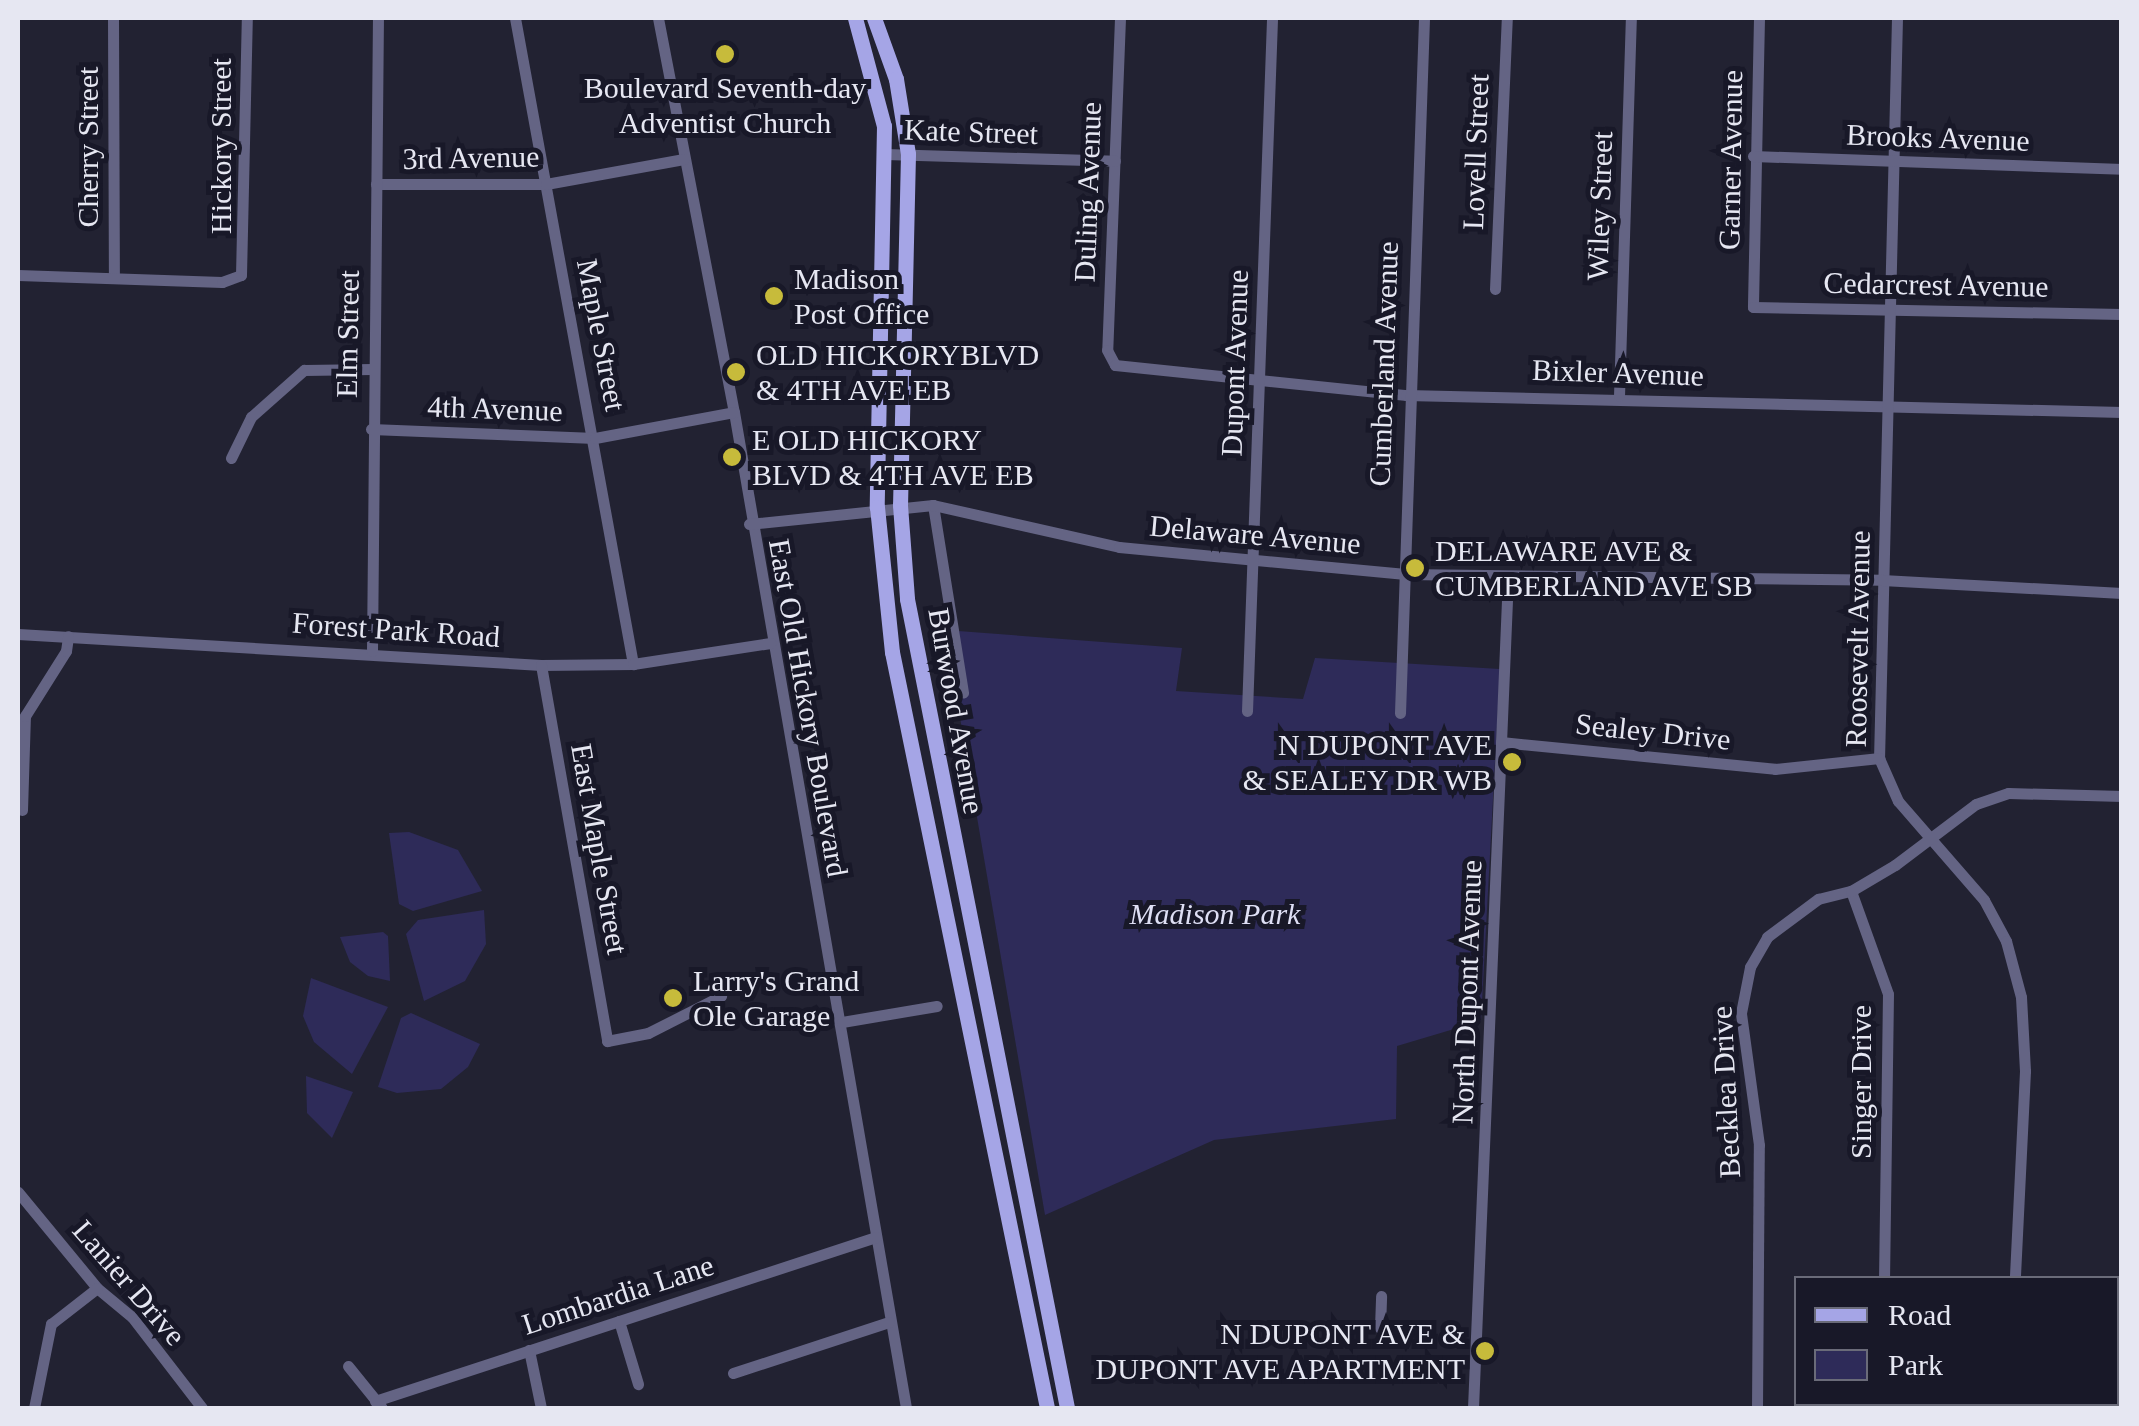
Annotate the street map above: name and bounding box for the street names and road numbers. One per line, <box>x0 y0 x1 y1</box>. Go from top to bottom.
street label: Hickory Street <box>203 58 239 234</box>
street label: Cherry Street <box>70 67 106 227</box>
street label: Garner Avenue <box>1711 69 1751 251</box>
street label: Lovell Street <box>1455 74 1497 230</box>
street label: Duling Avenue <box>1067 100 1109 284</box>
street label: Kate Street <box>903 112 1039 152</box>
street label: Brooks Avenue <box>1845 117 2031 159</box>
street label: Wiley Street <box>1579 131 1621 281</box>
street label: 3rd Avenue <box>401 139 541 177</box>
street label: Cumberland Avenue <box>1362 240 1406 488</box>
street label: Maple Street <box>569 256 633 414</box>
street label: Cedarcrest Avenue <box>1822 265 2050 305</box>
street label: Dupont Avenue <box>1214 268 1256 458</box>
street label: Elm Street <box>329 270 367 398</box>
street label: Bixler Avenue <box>1531 352 1705 394</box>
street label: 4th Avenue <box>426 389 564 429</box>
street label: Delaware Avenue <box>1147 508 1363 562</box>
street label: Roosevelt Avenue <box>1838 529 1878 749</box>
street label: East Old Hickory Boulevard <box>761 536 855 880</box>
street label: Burwood Avenue <box>920 604 992 818</box>
street label: Forest Park Road <box>291 605 501 655</box>
street label: Sealey Drive <box>1574 706 1732 758</box>
street label: East Maple Street <box>563 741 635 957</box>
street label: North Dupont Avenue <box>1444 858 1490 1126</box>
street label: Becklea Drive <box>1704 1005 1748 1179</box>
street label: Singer Drive <box>1843 1005 1879 1159</box>
street label: Lanier Drive <box>65 1213 193 1353</box>
street label: Lombardia Lane <box>518 1247 718 1343</box>

